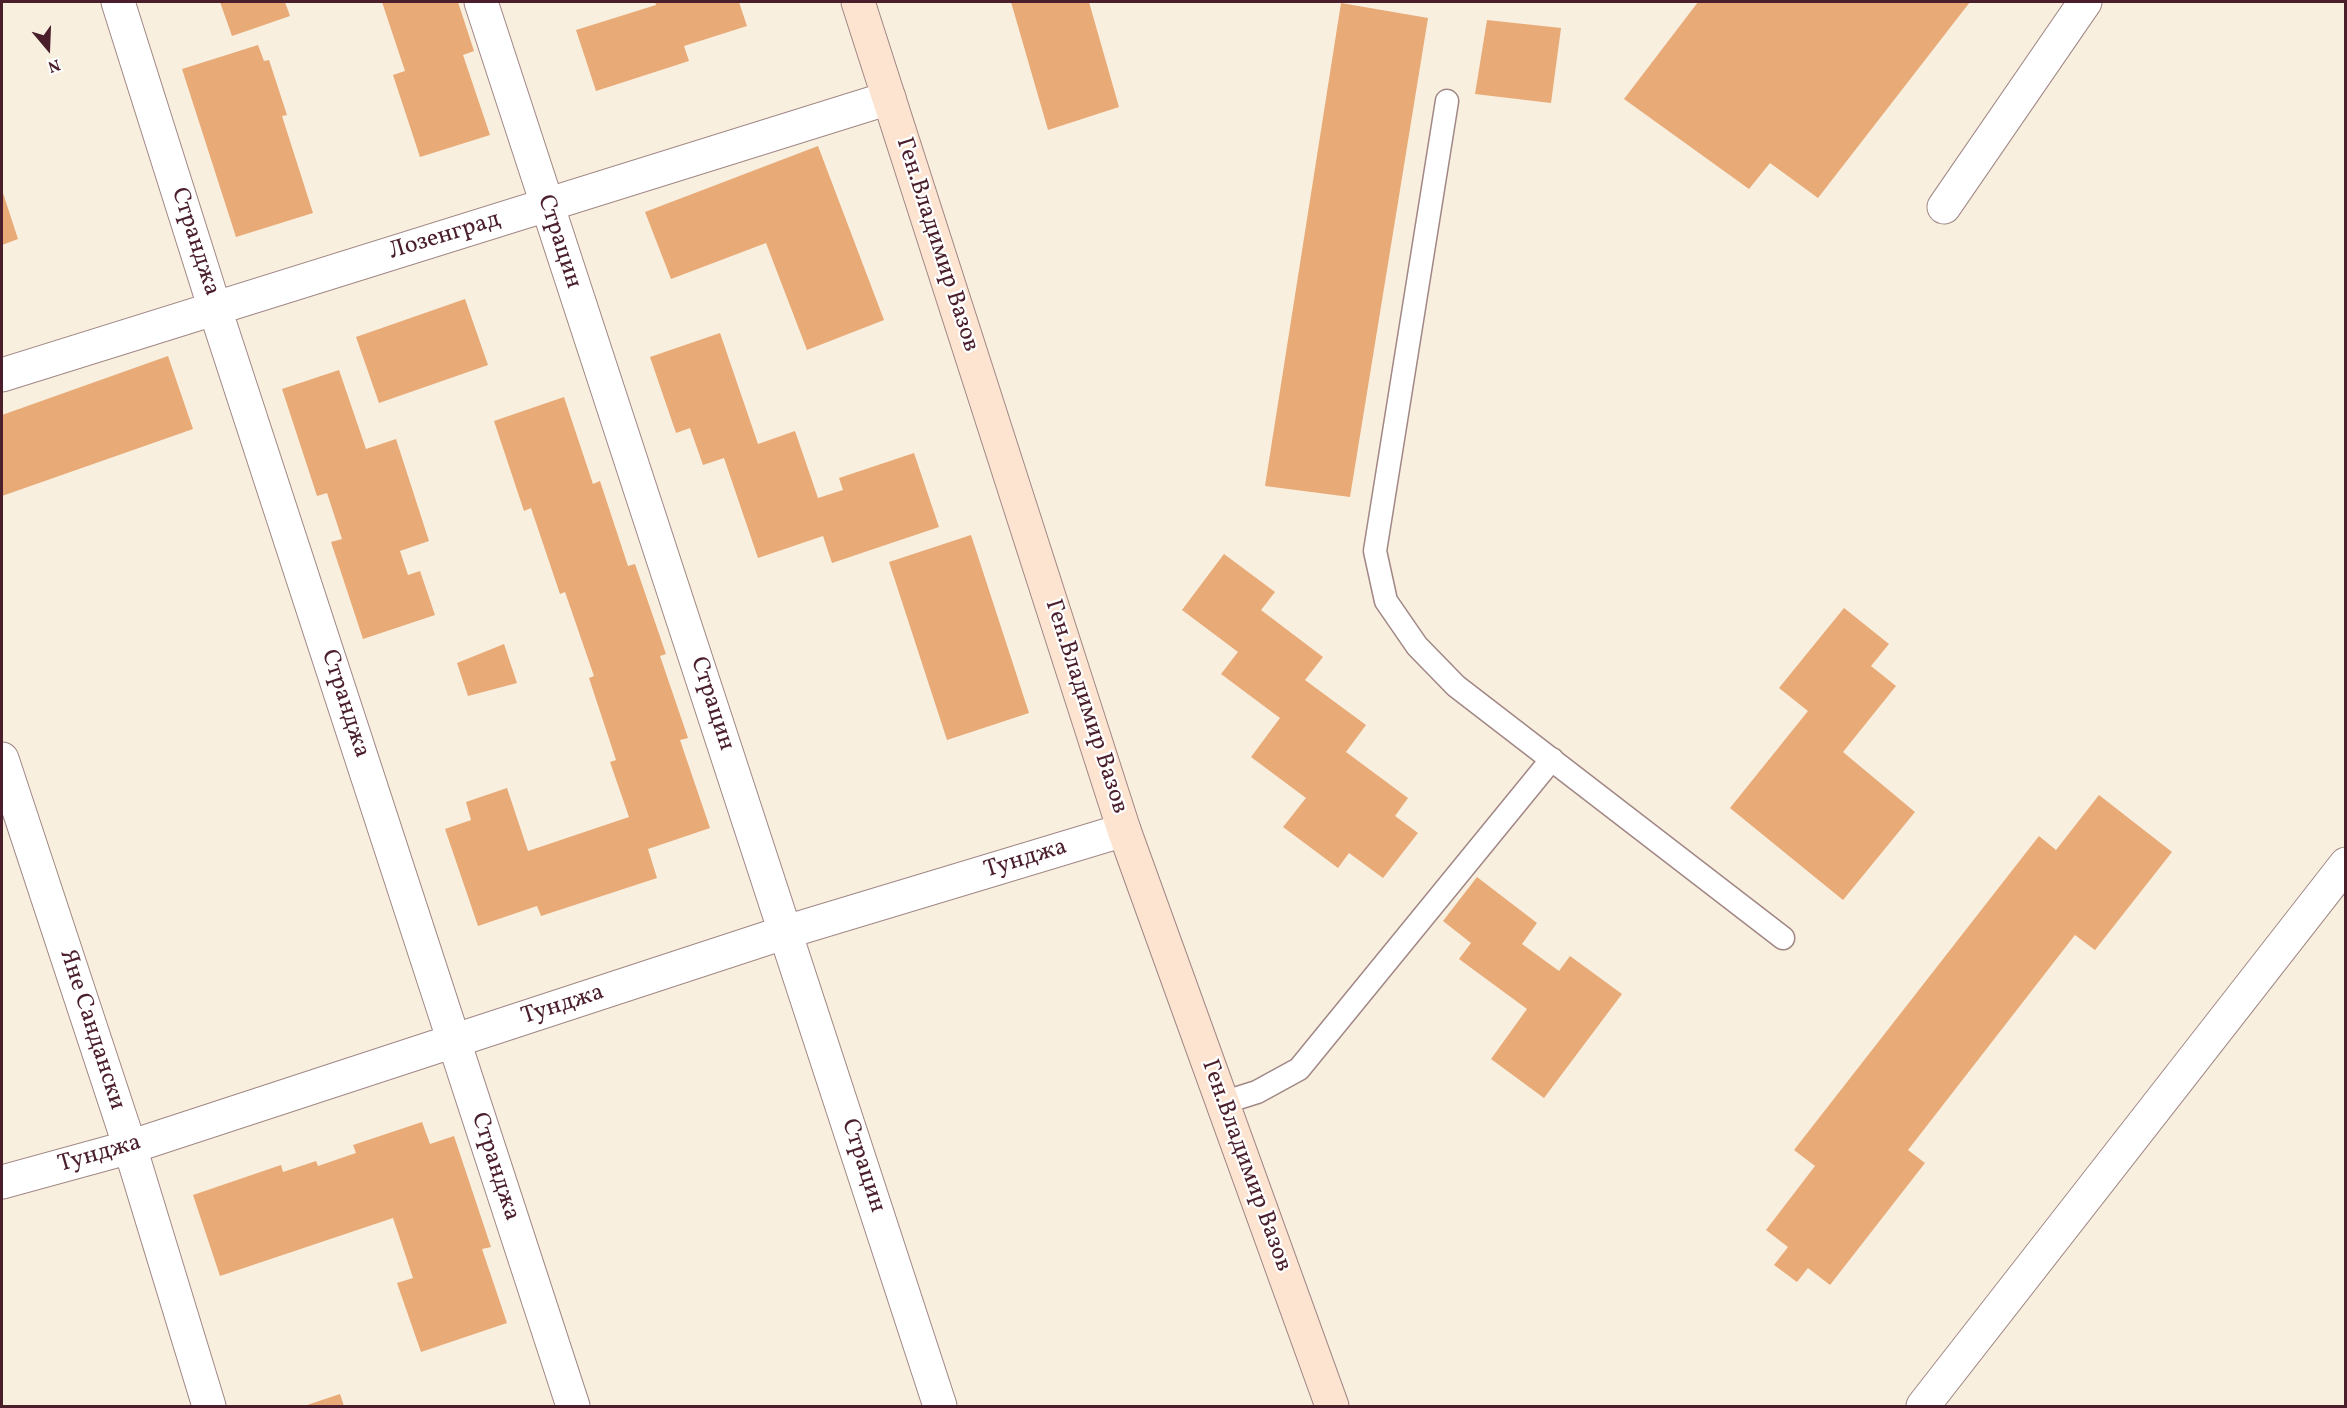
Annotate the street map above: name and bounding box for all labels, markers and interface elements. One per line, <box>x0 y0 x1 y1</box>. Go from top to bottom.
north arrow <box>18 18 78 78</box>
text: N <box>45 53 63 77</box>
street label: Ген.Владимир Вазов <box>888 134 984 356</box>
street label: Странджа <box>163 184 225 300</box>
street label: Страцин <box>529 192 587 292</box>
street label: Лозенград <box>386 206 504 268</box>
street label: Ген.Владимир Вазов <box>1037 596 1133 818</box>
street label: Странджа <box>313 646 375 762</box>
street label: Страцин <box>682 654 740 754</box>
street label: Тунджа <box>981 834 1071 886</box>
street label: Яне Сандански <box>52 946 130 1114</box>
street label: Тунджа <box>518 979 608 1033</box>
street label: Ген.Владимир Вазов <box>1193 1056 1297 1276</box>
street label: Странджа <box>463 1109 525 1225</box>
street label: Страцин <box>833 1116 891 1216</box>
street label: Тунджа <box>55 1129 145 1181</box>

